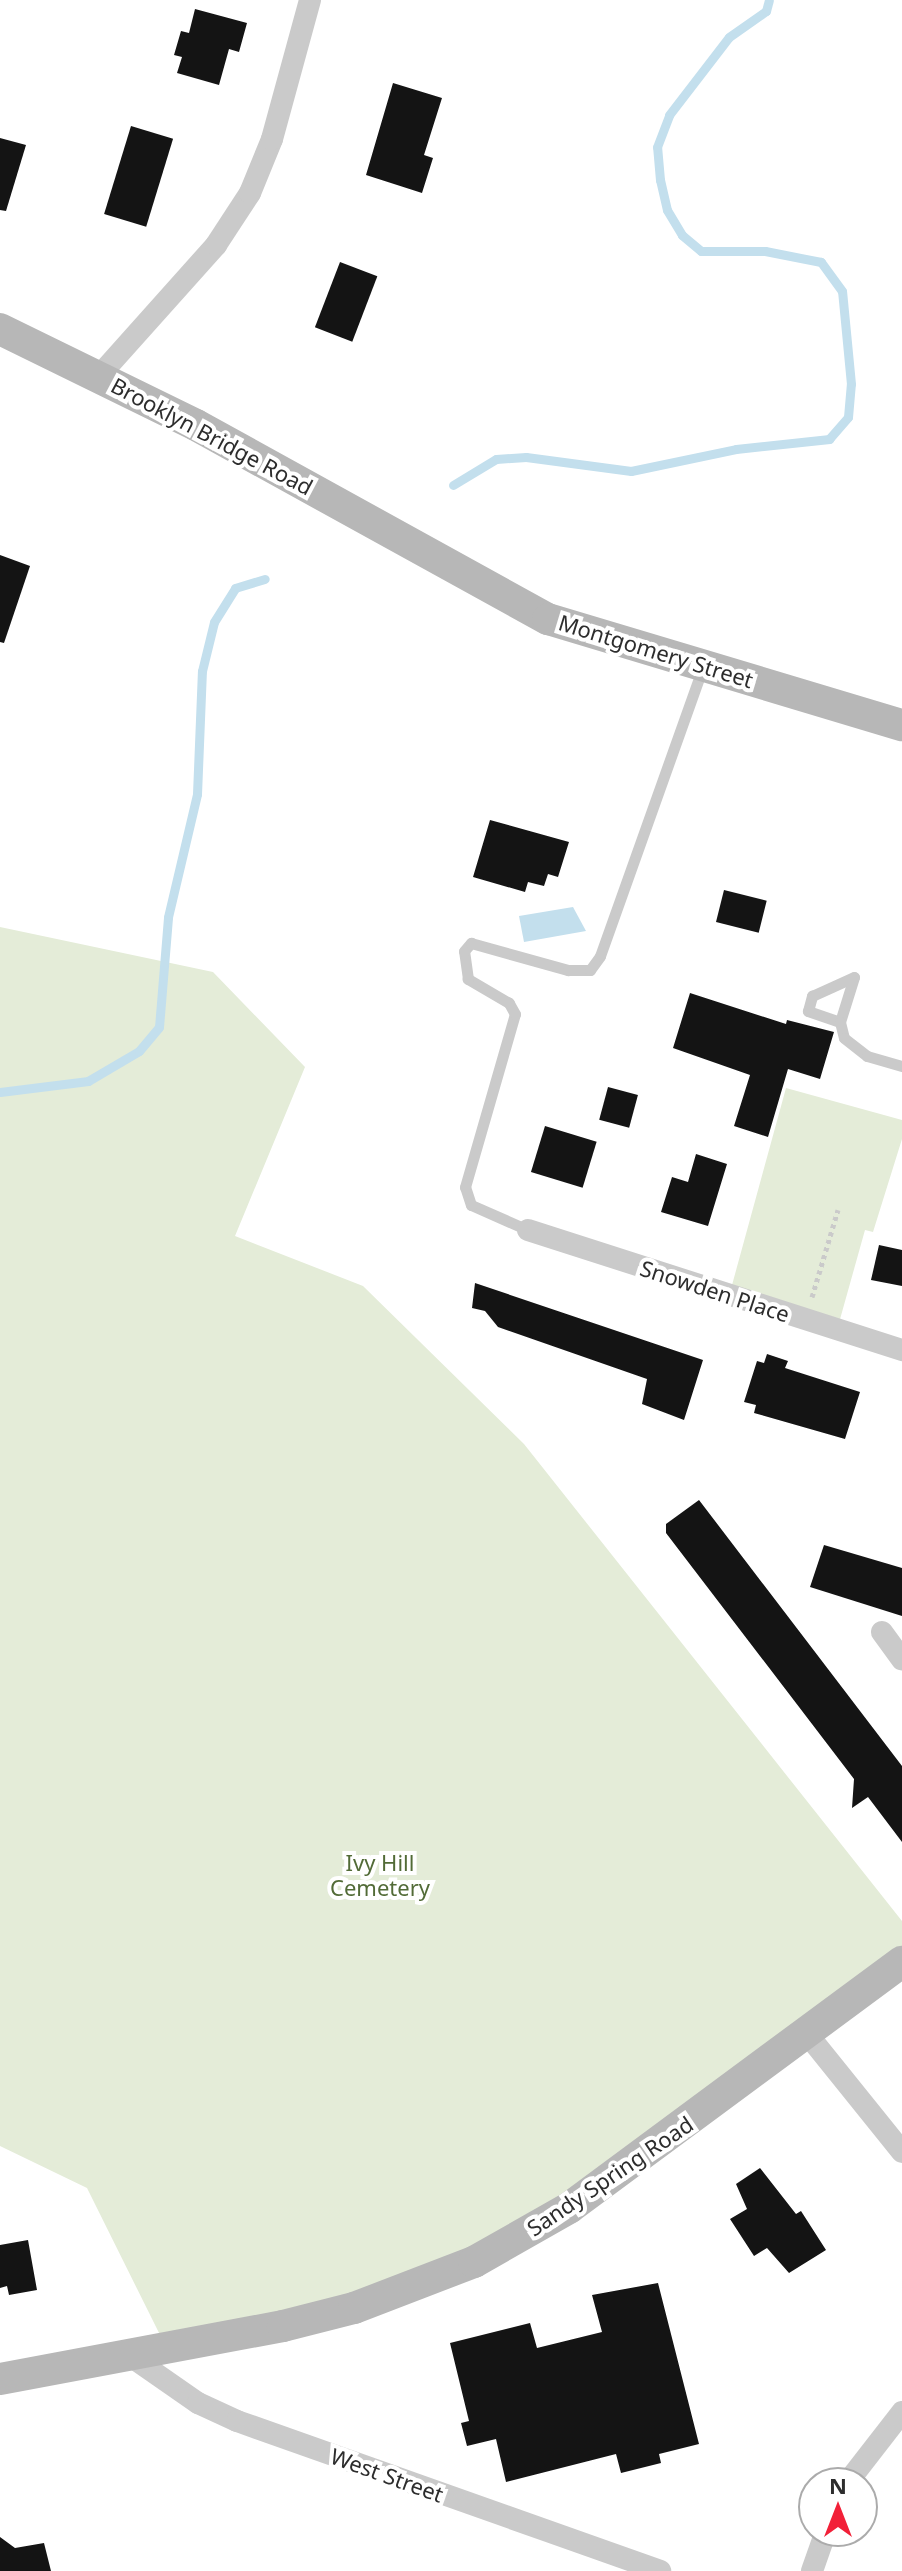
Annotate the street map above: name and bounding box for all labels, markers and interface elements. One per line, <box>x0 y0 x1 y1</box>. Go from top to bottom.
street label: Brooklyn Bridge Road <box>107 372 317 500</box>
street label: Montgomery Street <box>556 609 756 693</box>
street label: Snowden Place <box>637 1254 793 1328</box>
park label: Ivy Hill Cemetery <box>330 1849 430 1900</box>
street label: Sandy Spring Road <box>522 2111 698 2241</box>
street label: West Street <box>327 2442 447 2508</box>
north arrow <box>798 2467 878 2547</box>
text: N <box>829 2470 847 2500</box>

